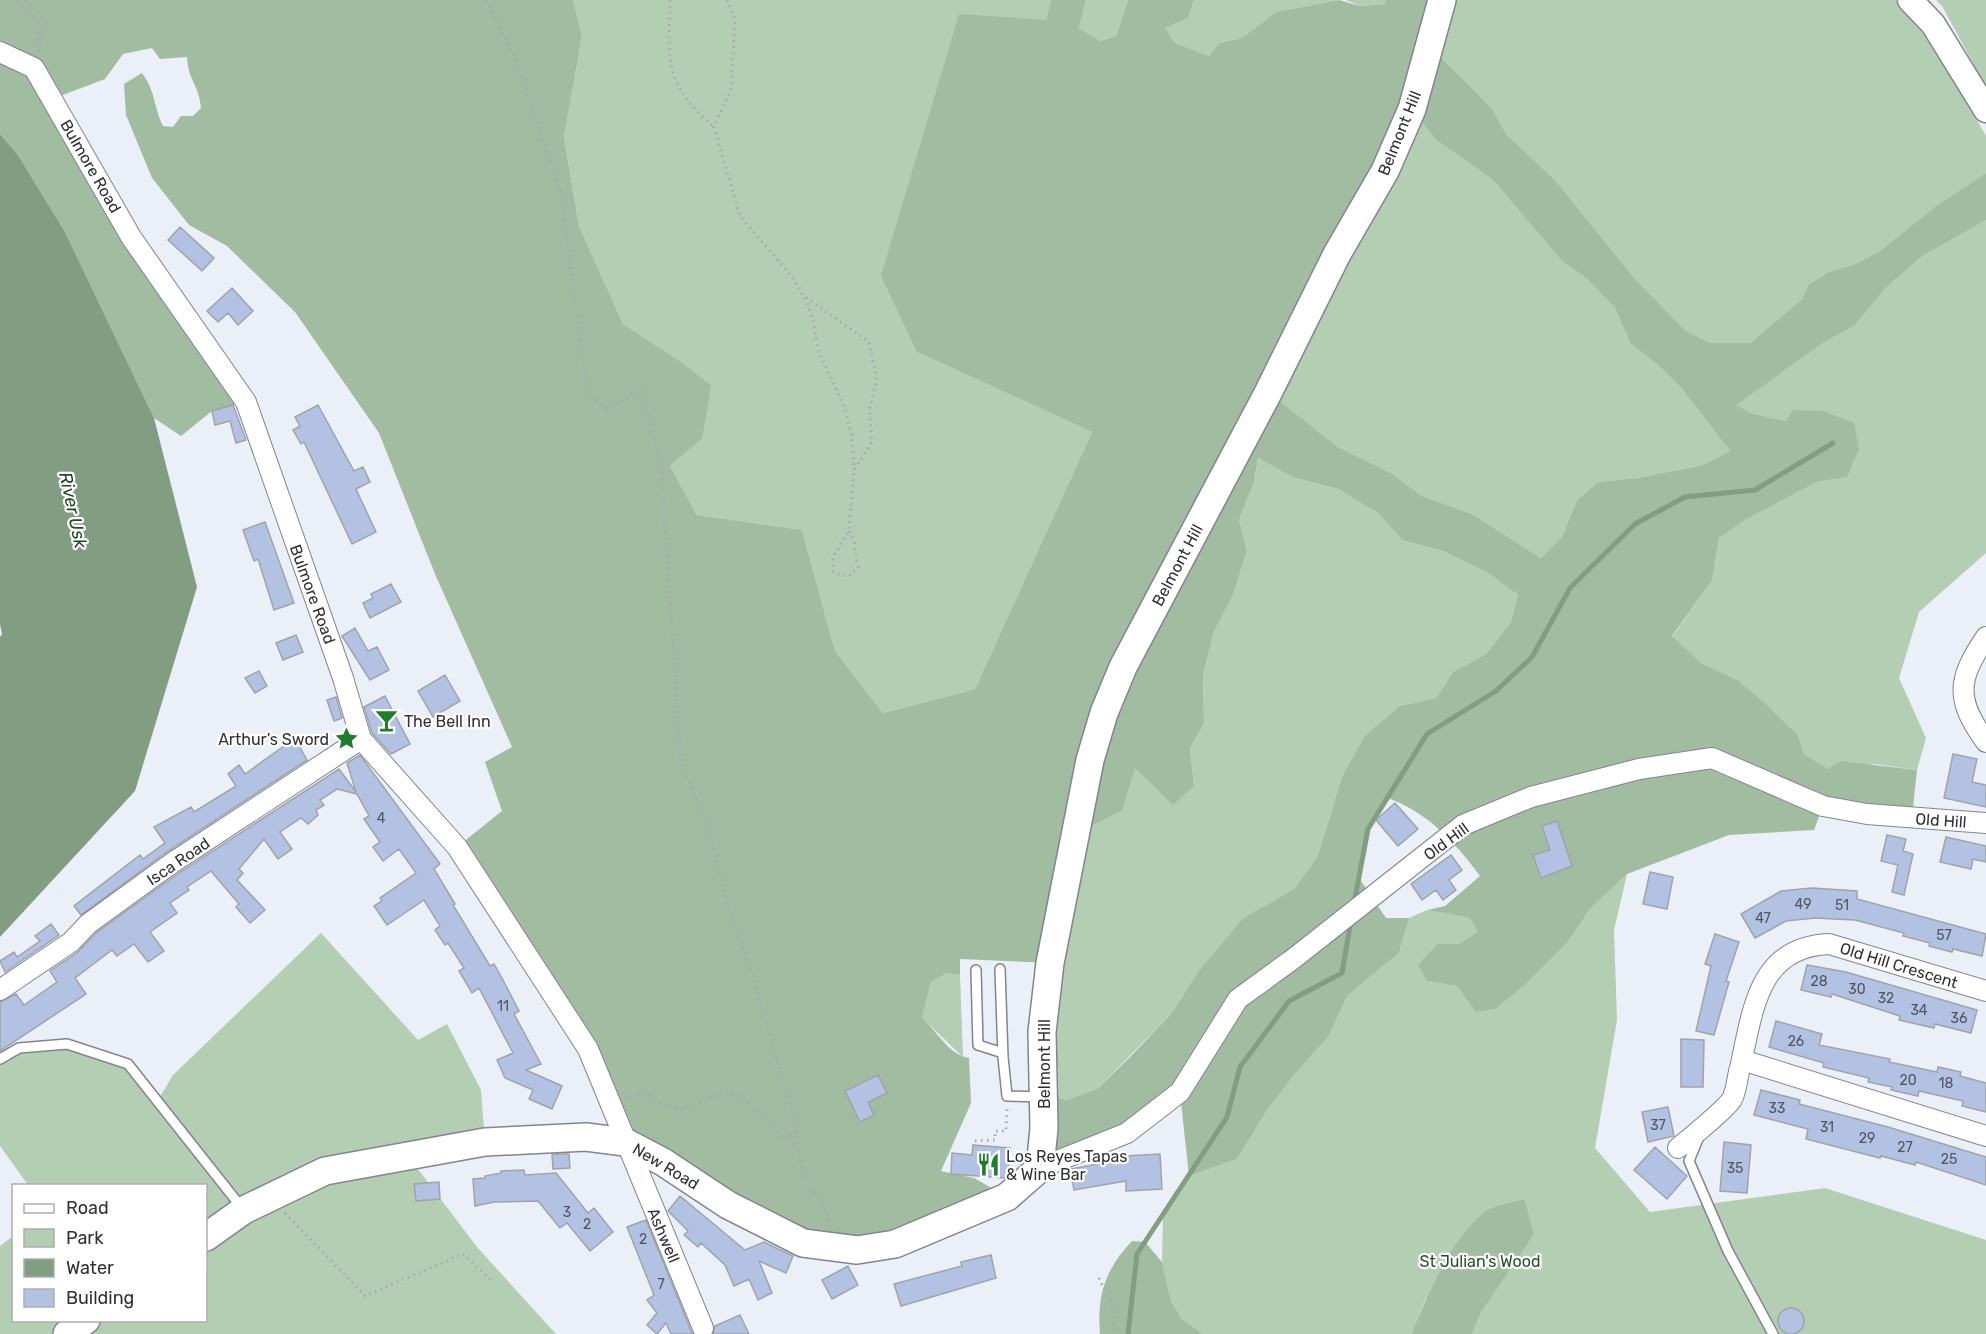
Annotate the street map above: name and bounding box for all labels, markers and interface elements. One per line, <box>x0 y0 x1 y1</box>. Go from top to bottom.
street label: Belmont Hill <box>1374 88 1425 178</box>
street label: Bulmore Road <box>56 116 125 216</box>
water label: River Usk <box>54 470 92 551</box>
street label: Belmont Hill <box>1148 521 1207 609</box>
street label: Bulmore Road <box>286 542 339 646</box>
bar icon: The Bell Inn <box>373 708 399 734</box>
place label: The Bell Inn <box>404 712 491 731</box>
place icon: Arthur’s Sword <box>334 726 360 752</box>
place label: Arthur’s Sword <box>218 730 329 749</box>
street label: Old Hill <box>1915 809 1967 832</box>
house number: 4 <box>377 810 386 827</box>
street label: Old Hill <box>1420 819 1473 864</box>
street label: Isca Road <box>143 833 213 889</box>
house number: 49 <box>1795 896 1811 913</box>
house number: 51 <box>1835 897 1849 914</box>
house number: 47 <box>1755 910 1771 927</box>
house number: 57 <box>1936 927 1952 944</box>
street label: Old Hill Crescent <box>1838 938 1960 992</box>
house number: 28 <box>1810 973 1828 990</box>
house number: 30 <box>1848 981 1866 998</box>
house number: 32 <box>1878 990 1894 1007</box>
house number: 11 <box>497 998 509 1015</box>
house number: 34 <box>1910 1002 1928 1019</box>
house number: 36 <box>1951 1010 1967 1027</box>
street label: Belmont Hill <box>1035 1019 1054 1109</box>
house number: 26 <box>1788 1033 1804 1050</box>
house number: 20 <box>1899 1072 1917 1089</box>
house number: 18 <box>1939 1075 1954 1092</box>
house number: 33 <box>1769 1100 1785 1117</box>
house number: 37 <box>1650 1117 1666 1134</box>
house number: 31 <box>1820 1119 1834 1136</box>
house number: 29 <box>1859 1130 1875 1147</box>
street label: New Road <box>629 1139 702 1194</box>
house number: 27 <box>1897 1139 1913 1156</box>
place label: Los Reyes Tapas & Wine Bar <box>1006 1147 1127 1184</box>
house number: 25 <box>1941 1151 1957 1168</box>
restaurant icon: Los Reyes Tapas & Wine Bar <box>975 1152 1001 1178</box>
house number: 35 <box>1727 1160 1743 1177</box>
legend <box>12 1184 207 1322</box>
text: Road <box>66 1197 109 1219</box>
house number: 3 <box>563 1204 571 1221</box>
street label: Ashwell <box>643 1205 684 1266</box>
house number: 2 <box>583 1216 591 1233</box>
text: Park <box>66 1227 104 1249</box>
house number: 2 <box>639 1231 647 1248</box>
park label: St Julian's Wood <box>1420 1252 1541 1271</box>
text: Water <box>66 1257 114 1279</box>
house number: 7 <box>657 1276 665 1293</box>
text: Building <box>66 1287 134 1309</box>

